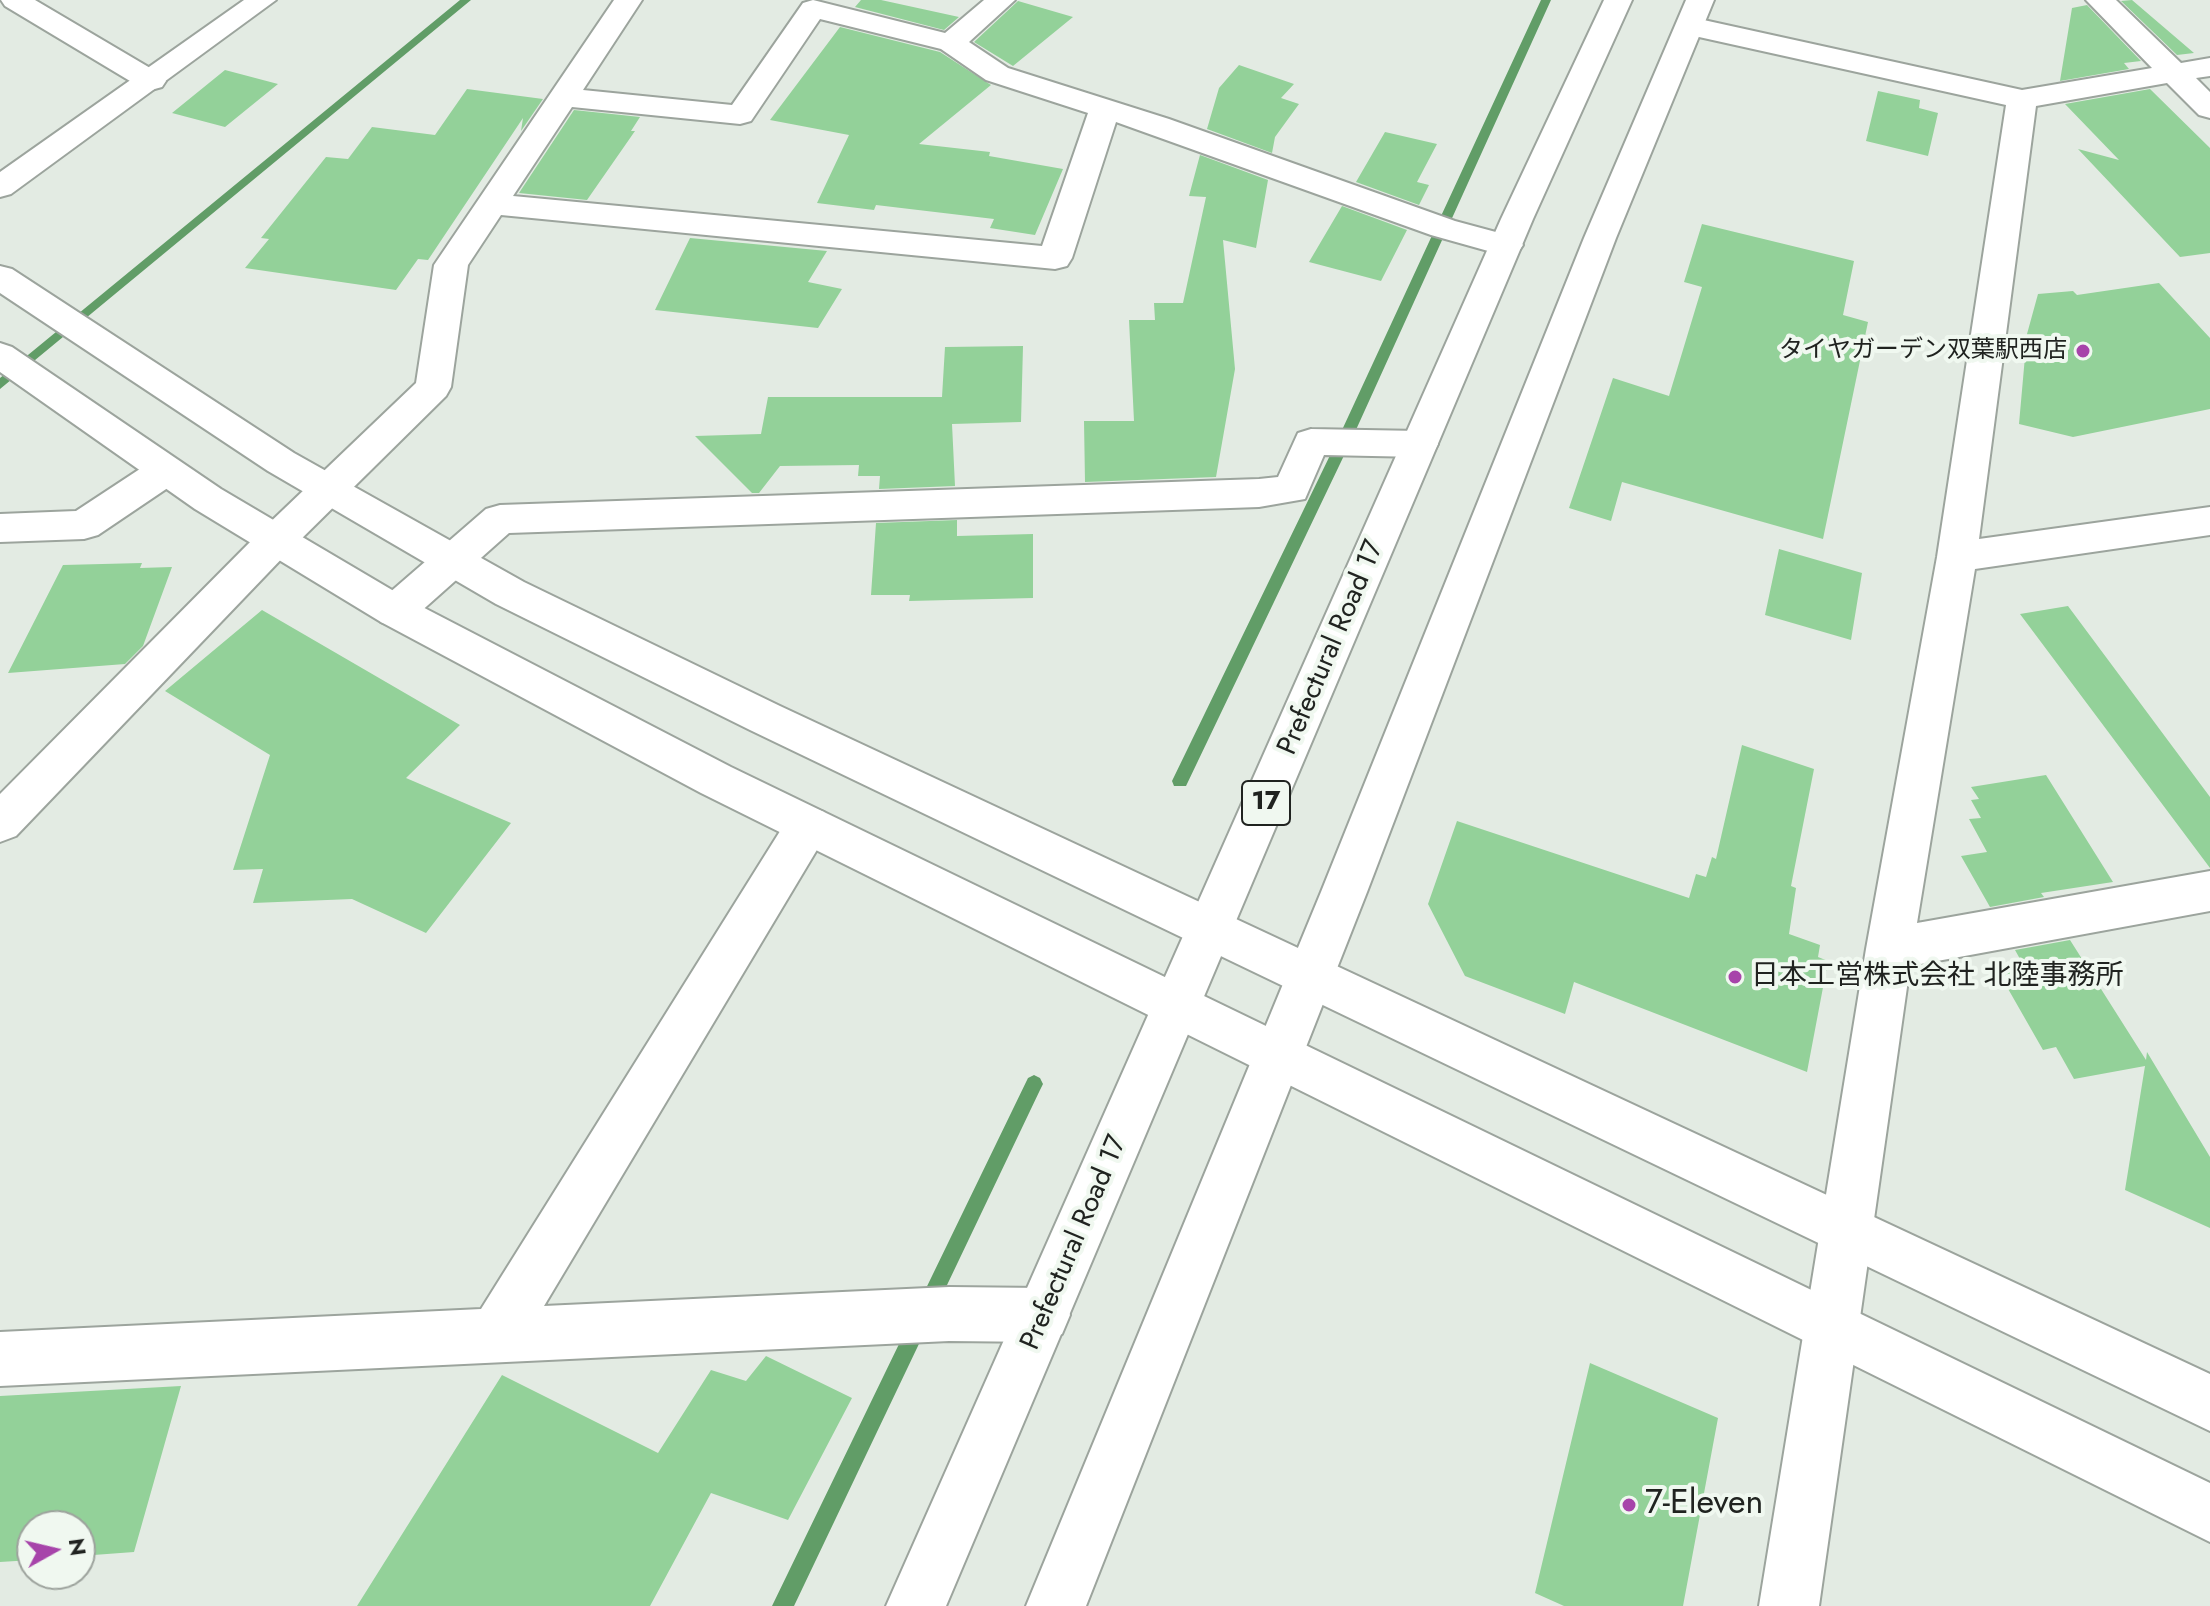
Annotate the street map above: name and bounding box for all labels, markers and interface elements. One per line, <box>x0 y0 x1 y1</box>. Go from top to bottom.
place label: タイヤガーデン双葉駅西店 <box>1779 337 2067 365</box>
marker: タイヤガーデン双葉駅西店 <box>2074 342 2092 360</box>
street label: Prefectural Road 17 <box>1272 536 1392 760</box>
road number: 17 <box>1242 781 1290 825</box>
place label: 日本工営株式会社 北陸事務所 <box>1751 960 2123 994</box>
marker: 日本工営株式会社 北陸事務所 <box>1726 968 1744 986</box>
street label: Prefectural Road 17 <box>1015 1131 1135 1355</box>
place label: 7-Eleven <box>1645 1485 1763 1525</box>
marker: 7-Eleven <box>1620 1496 1638 1514</box>
north arrow <box>16 1510 96 1590</box>
text: N <box>61 1536 95 1558</box>

